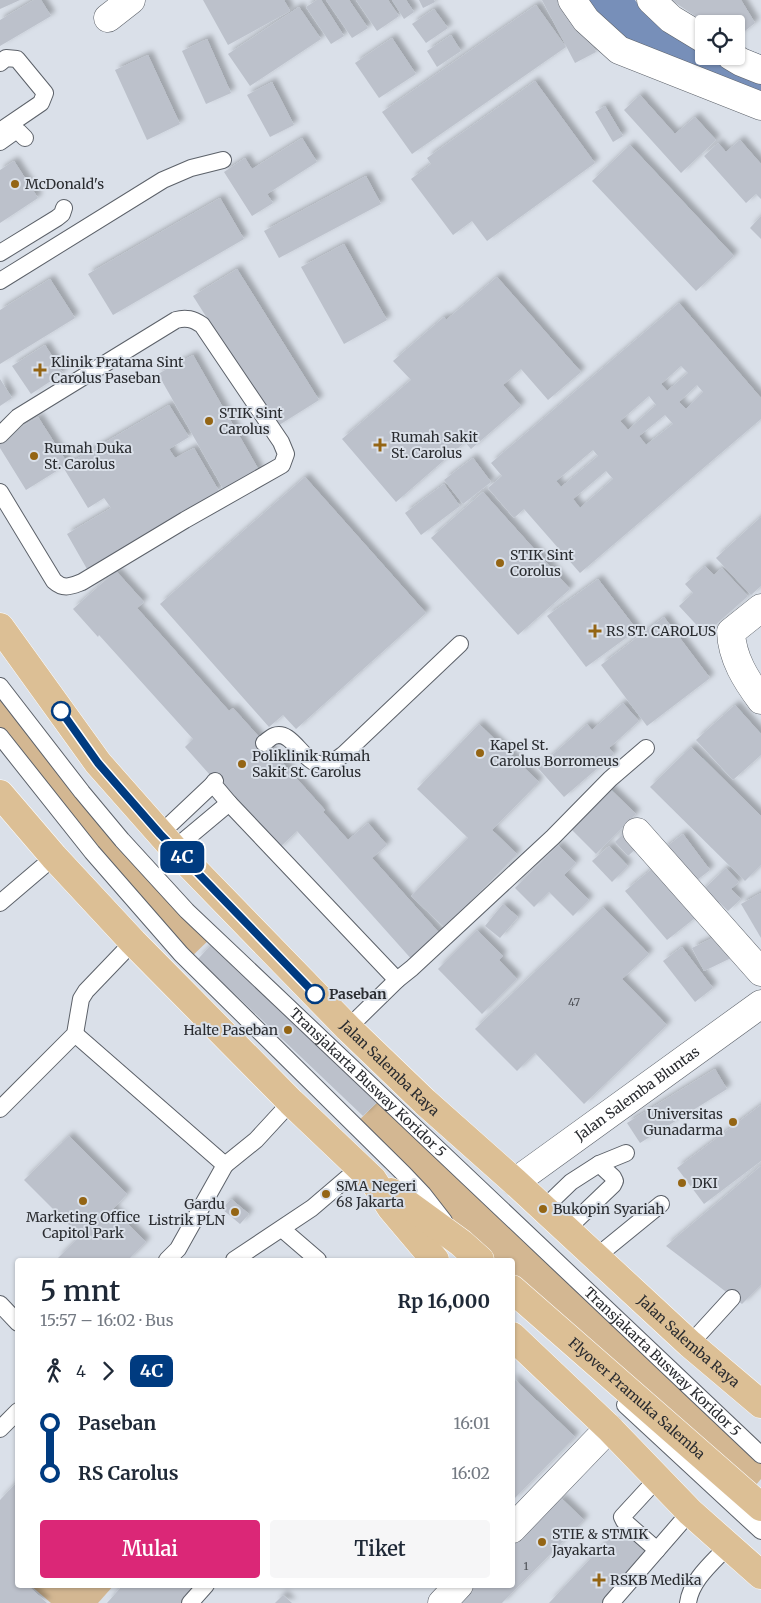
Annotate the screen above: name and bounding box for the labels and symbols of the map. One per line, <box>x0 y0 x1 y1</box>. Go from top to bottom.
place label: McDonald's <box>25 175 104 193</box>
marker: McDonald's <box>9 178 21 190</box>
place label: Klinik Pratama Sint Carolus Paseban <box>51 353 184 387</box>
marker: Klinik Pratama Sint Carolus Paseban <box>33 363 47 377</box>
place label: STIK Sint Carolus <box>219 404 283 438</box>
marker: STIK Sint Carolus <box>203 415 215 427</box>
place label: Rumah Sakit St. Carolus <box>391 428 479 462</box>
marker: Rumah Sakit St. Carolus <box>373 438 387 452</box>
place label: Rumah Duka St. Carolus <box>44 439 132 473</box>
marker: Rumah Duka St. Carolus <box>28 450 40 462</box>
place label: STIK Sint Corolus <box>510 546 574 580</box>
marker: STIK Sint Corolus <box>494 557 506 569</box>
place label: RS ST. CAROLUS <box>606 622 716 640</box>
marker: RS ST. CAROLUS <box>588 624 602 638</box>
unlabelled marker <box>51 701 71 721</box>
place label: Kapel St. Carolus Borromeus <box>490 736 619 770</box>
place label: Poliklinik Rumah Sakit St. Carolus <box>252 747 370 781</box>
marker: Kapel St. Carolus Borromeus <box>474 747 486 759</box>
marker: Poliklinik Rumah Sakit St. Carolus <box>236 758 248 770</box>
line badge: 4C <box>160 841 204 873</box>
marker: Paseban <box>305 984 325 1004</box>
place label: Paseban <box>329 985 387 1003</box>
house number: 47 <box>568 995 580 1009</box>
street label: Transjakarta Busway Koridor 5 <box>286 1004 450 1161</box>
street label: Jalan Salemba Raya <box>336 1016 444 1120</box>
place label: Halte Paseban <box>183 1021 278 1039</box>
marker: Halte Paseban <box>282 1024 294 1036</box>
street label: Jalan Salemba Bluntas <box>571 1042 703 1145</box>
place label: Universitas Gunadarma <box>644 1105 723 1139</box>
marker: Universitas Gunadarma <box>727 1116 739 1128</box>
place label: DKI <box>692 1174 718 1192</box>
place label: SMA Negeri 68 Jakarta <box>336 1177 417 1211</box>
marker: DKI <box>676 1177 688 1189</box>
marker: SMA Negeri 68 Jakarta <box>320 1188 332 1200</box>
marker: Marketing Office Capitol Park <box>77 1195 89 1207</box>
place label: Gardu Listrik PLN <box>148 1195 225 1229</box>
place label: Bukopin Syariah <box>553 1200 665 1218</box>
marker: Bukopin Syariah <box>537 1203 549 1215</box>
marker: Gardu Listrik PLN <box>229 1206 241 1218</box>
place label: Marketing Office Capitol Park <box>26 1208 140 1242</box>
street label: Transjakarta Busway Koridor 5 <box>581 1283 745 1440</box>
street label: Jalan Salemba Raya <box>633 1291 744 1392</box>
street label: Flyover Pramuka Salemba <box>565 1334 709 1463</box>
place label: STIE & STMIK Jayakarta <box>551 1525 649 1559</box>
marker: STIE & STMIK Jayakarta <box>536 1536 548 1548</box>
house number: 1 <box>524 1559 529 1573</box>
place label: RSKB Medika <box>610 1571 702 1589</box>
marker: RSKB Medika <box>592 1573 606 1587</box>

